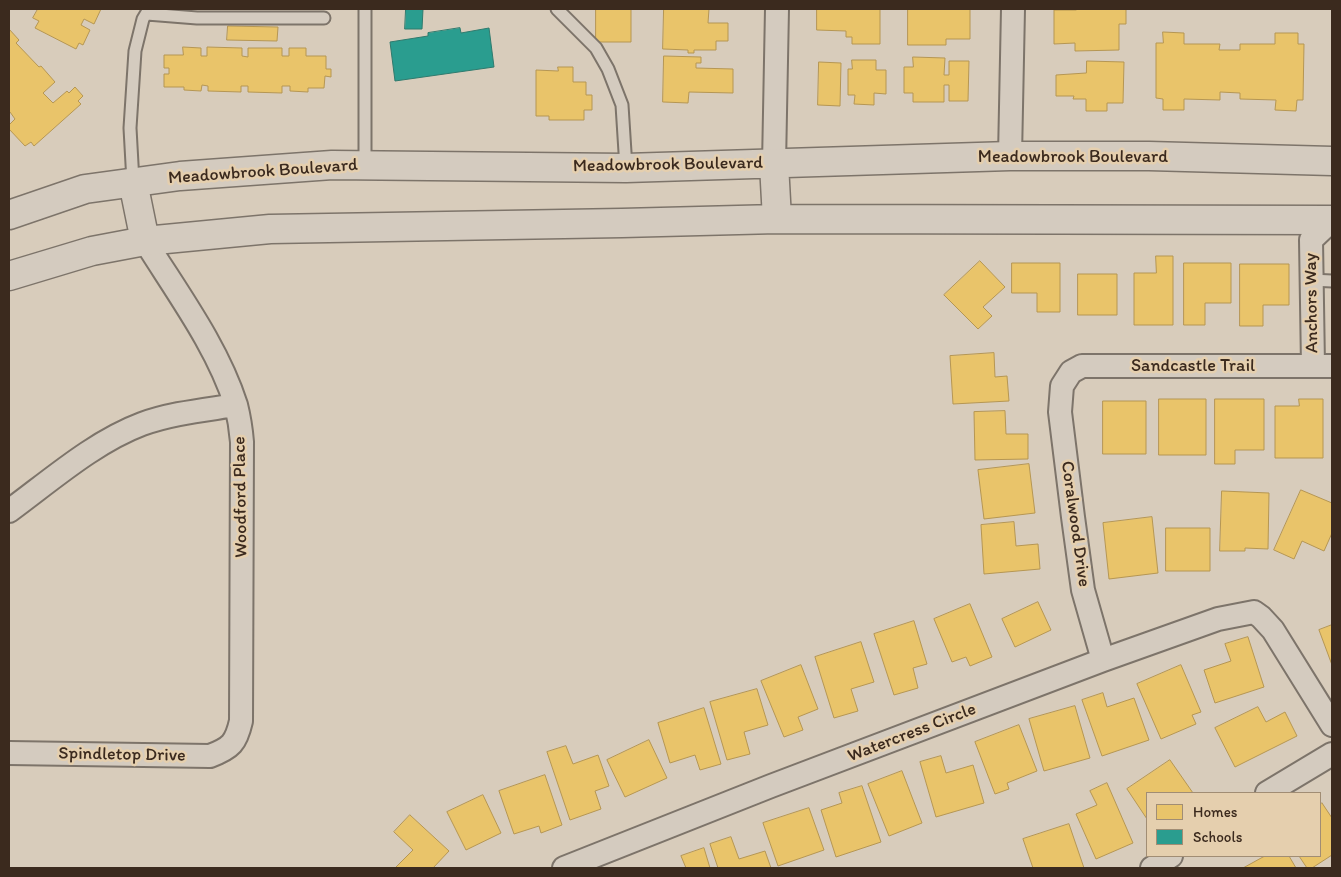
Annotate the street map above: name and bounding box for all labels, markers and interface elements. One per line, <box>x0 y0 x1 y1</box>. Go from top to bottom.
street label: Meadowbrook Boulevard <box>978 146 1168 168</box>
street label: Meadowbrook Boulevard <box>573 153 763 177</box>
street label: Meadowbrook Boulevard <box>167 155 359 189</box>
street label: Anchors Way <box>1300 253 1324 353</box>
street label: Sandcastle Trail <box>1131 355 1255 377</box>
street label: Woodford Place <box>229 436 253 558</box>
street label: Coralwood Drive <box>1055 460 1095 588</box>
street label: Watercress Circle <box>845 699 979 767</box>
street label: Spindletop Drive <box>58 743 186 767</box>
legend <box>1146 792 1321 857</box>
text: Homes <box>1193 803 1237 821</box>
text: Schools <box>1193 828 1242 846</box>

